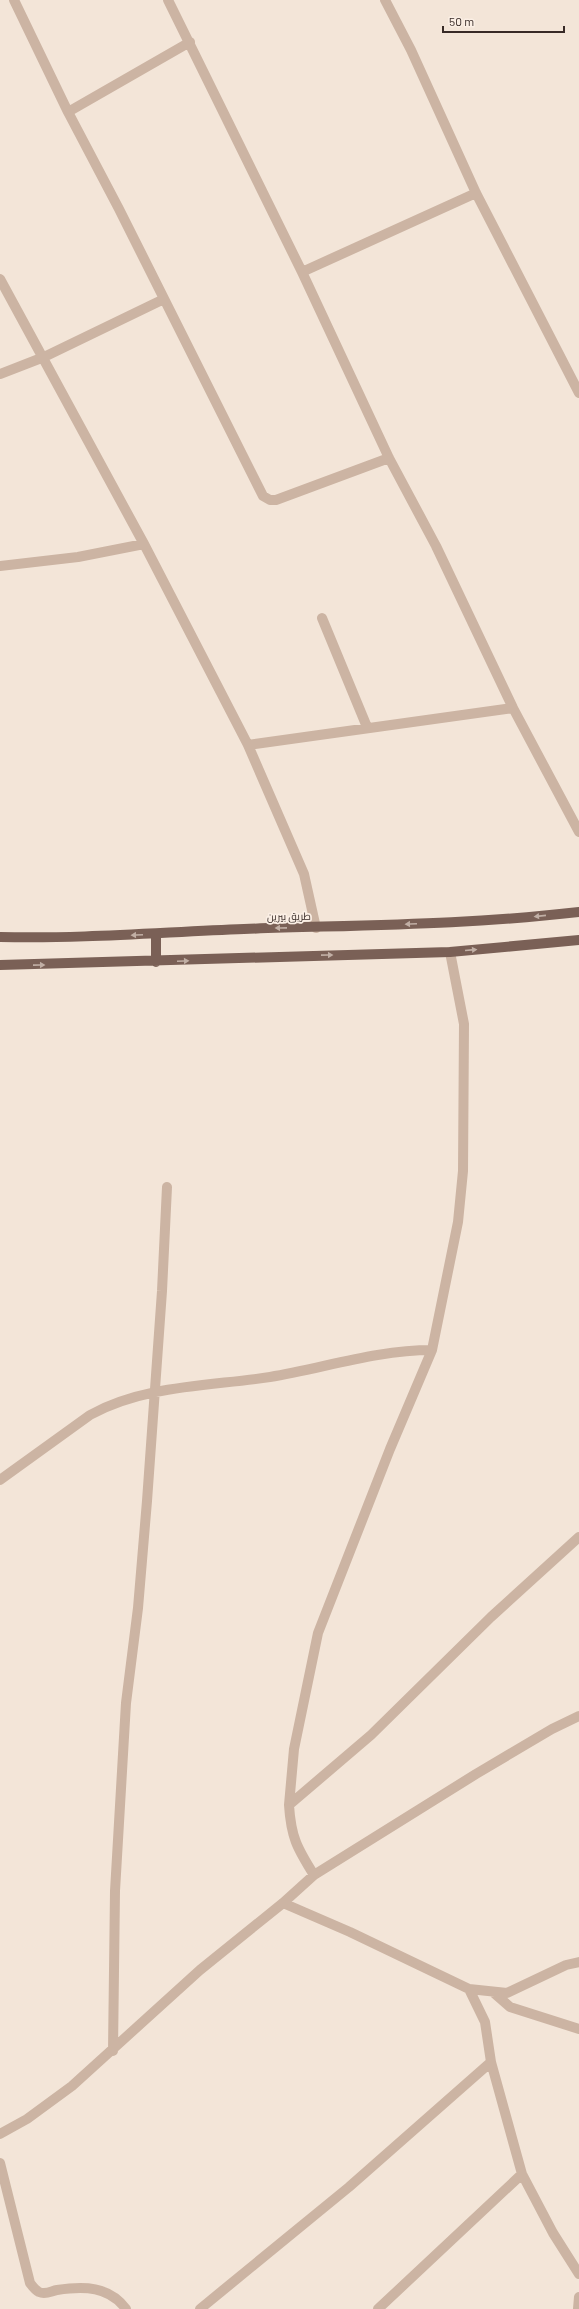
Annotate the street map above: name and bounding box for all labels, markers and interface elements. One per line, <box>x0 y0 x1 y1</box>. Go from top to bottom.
scale bar <box>443 8 564 34</box>
text: 50 m <box>449 14 474 28</box>
street label: طريق بيرين <box>267 910 311 923</box>
one-way arrow <box>534 913 546 920</box>
one-way arrow <box>405 921 417 928</box>
one-way arrow <box>274 925 287 931</box>
one-way arrow <box>130 932 143 938</box>
one-way arrow <box>465 947 477 953</box>
one-way arrow <box>321 952 334 958</box>
one-way arrow <box>177 957 189 964</box>
one-way arrow <box>33 962 46 968</box>

